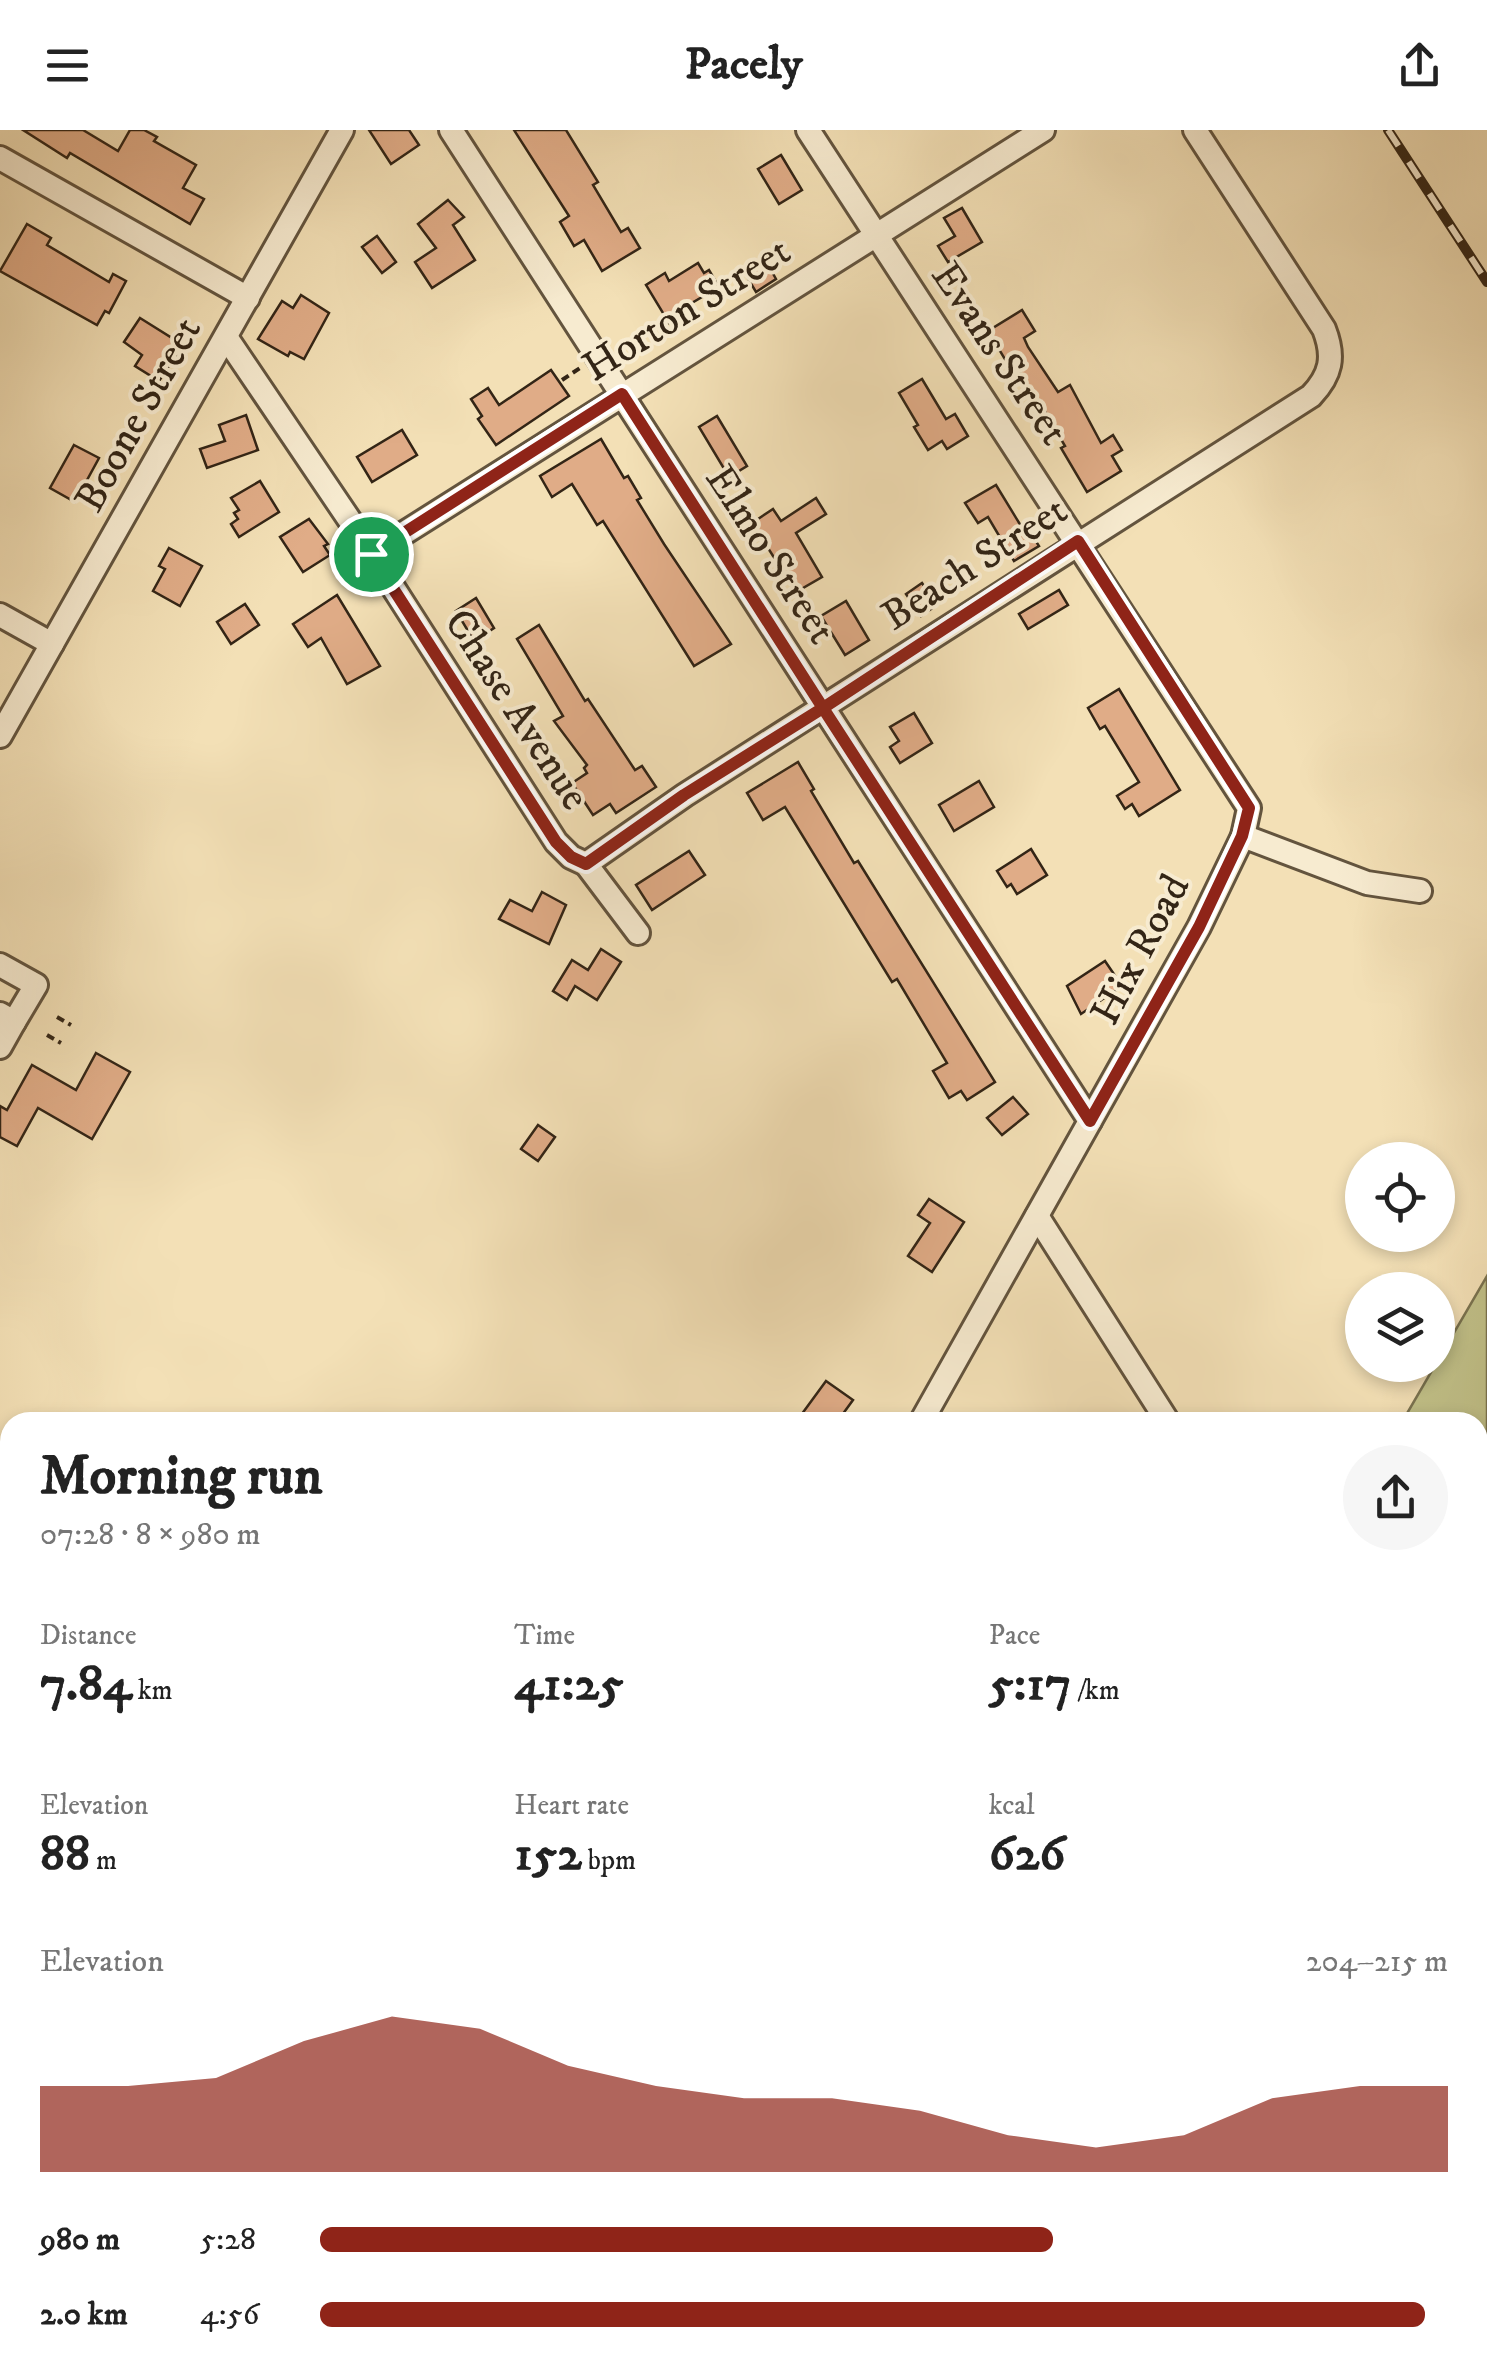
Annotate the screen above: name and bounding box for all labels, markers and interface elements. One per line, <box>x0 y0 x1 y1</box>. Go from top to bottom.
text: Pacely <box>685 37 802 93</box>
icon: menu <box>40 38 95 93</box>
icon: share <box>1392 38 1447 93</box>
street label: Horton Street <box>574 226 800 394</box>
street label: Evans Street <box>919 253 1079 455</box>
street label: Boone Street <box>64 308 214 522</box>
street label: Elmo Street <box>693 456 847 654</box>
street label: Beach Street <box>873 485 1077 643</box>
pin <box>329 512 414 597</box>
icon: arrive <box>344 527 399 582</box>
street label: Chase Avenue <box>432 600 600 820</box>
street label: Hix Road <box>1080 866 1202 1034</box>
map controls <box>1345 1142 1455 1382</box>
button: locate <box>1345 1142 1455 1252</box>
button: layers <box>1345 1272 1455 1382</box>
text: Morning run <box>40 1443 322 1512</box>
button: share <box>1343 1445 1448 1550</box>
text: 07:28 · 8 × 980 m <box>40 1515 261 1555</box>
text: Distance <box>40 1618 136 1653</box>
text: Time <box>514 1618 575 1653</box>
text: Pace <box>989 1618 1040 1653</box>
text: 7.84 <box>40 1653 132 1716</box>
text: 41:25 <box>514 1653 624 1716</box>
text: 5:17 <box>989 1653 1071 1716</box>
text: km <box>132 1673 173 1708</box>
text: /km <box>1071 1673 1120 1708</box>
text: Elevation <box>40 1788 148 1823</box>
text: Heart rate <box>514 1788 629 1823</box>
text: kcal <box>989 1788 1035 1823</box>
text: 88 <box>40 1823 90 1886</box>
text: 152 <box>514 1823 582 1886</box>
text: 626 <box>989 1823 1065 1886</box>
text: m <box>90 1843 117 1878</box>
text: bpm <box>582 1843 636 1878</box>
text: Elevation <box>40 1942 164 1982</box>
text: 204–215 m <box>1306 1942 1448 1982</box>
text: 980 m <box>40 2220 120 2260</box>
text: 5:28 <box>200 2220 256 2260</box>
text: 2.0 km <box>40 2295 128 2335</box>
text: 4:56 <box>200 2295 259 2335</box>

